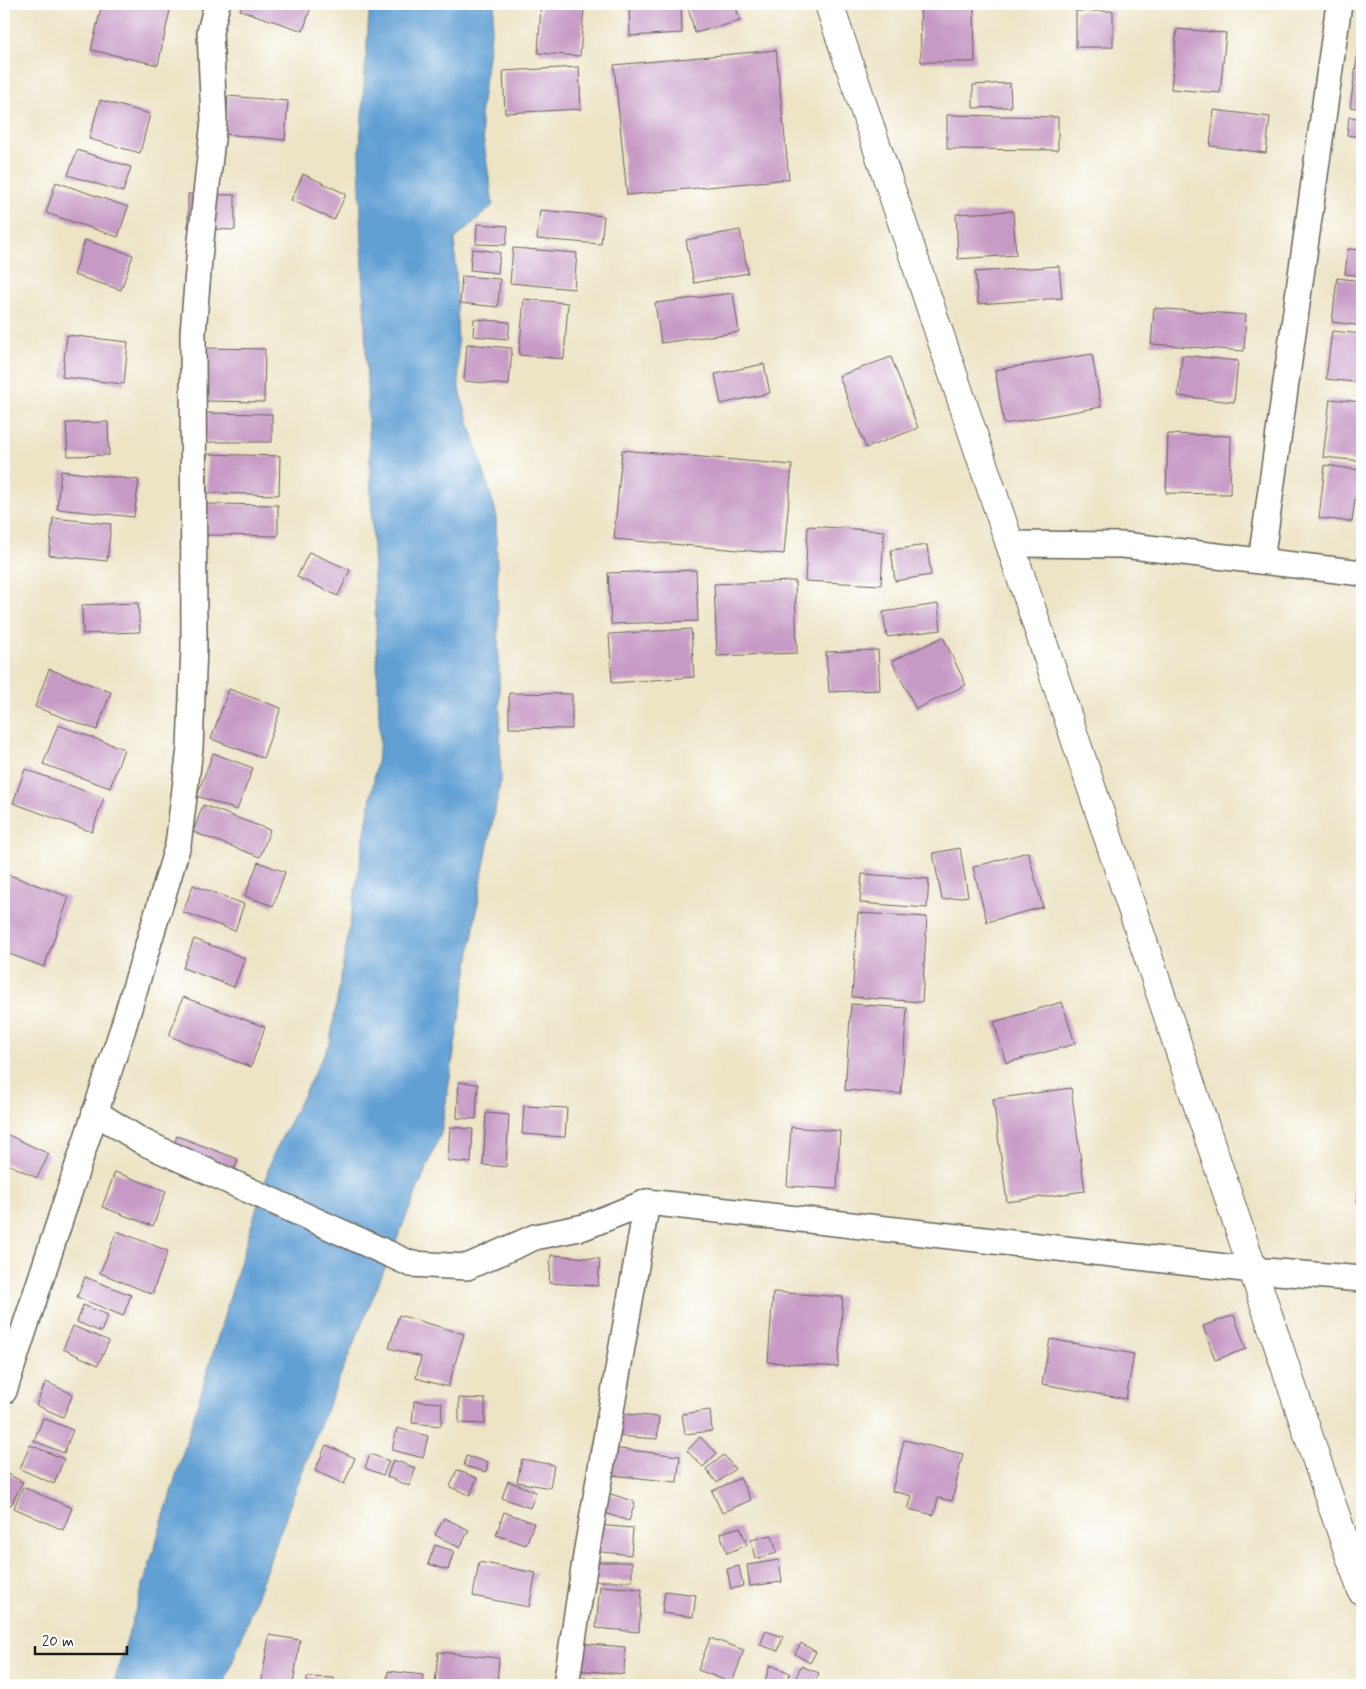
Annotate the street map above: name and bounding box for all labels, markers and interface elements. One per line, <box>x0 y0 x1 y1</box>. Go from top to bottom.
scale bar <box>35 1624 128 1656</box>
text: 20 m <box>42 1632 74 1652</box>

